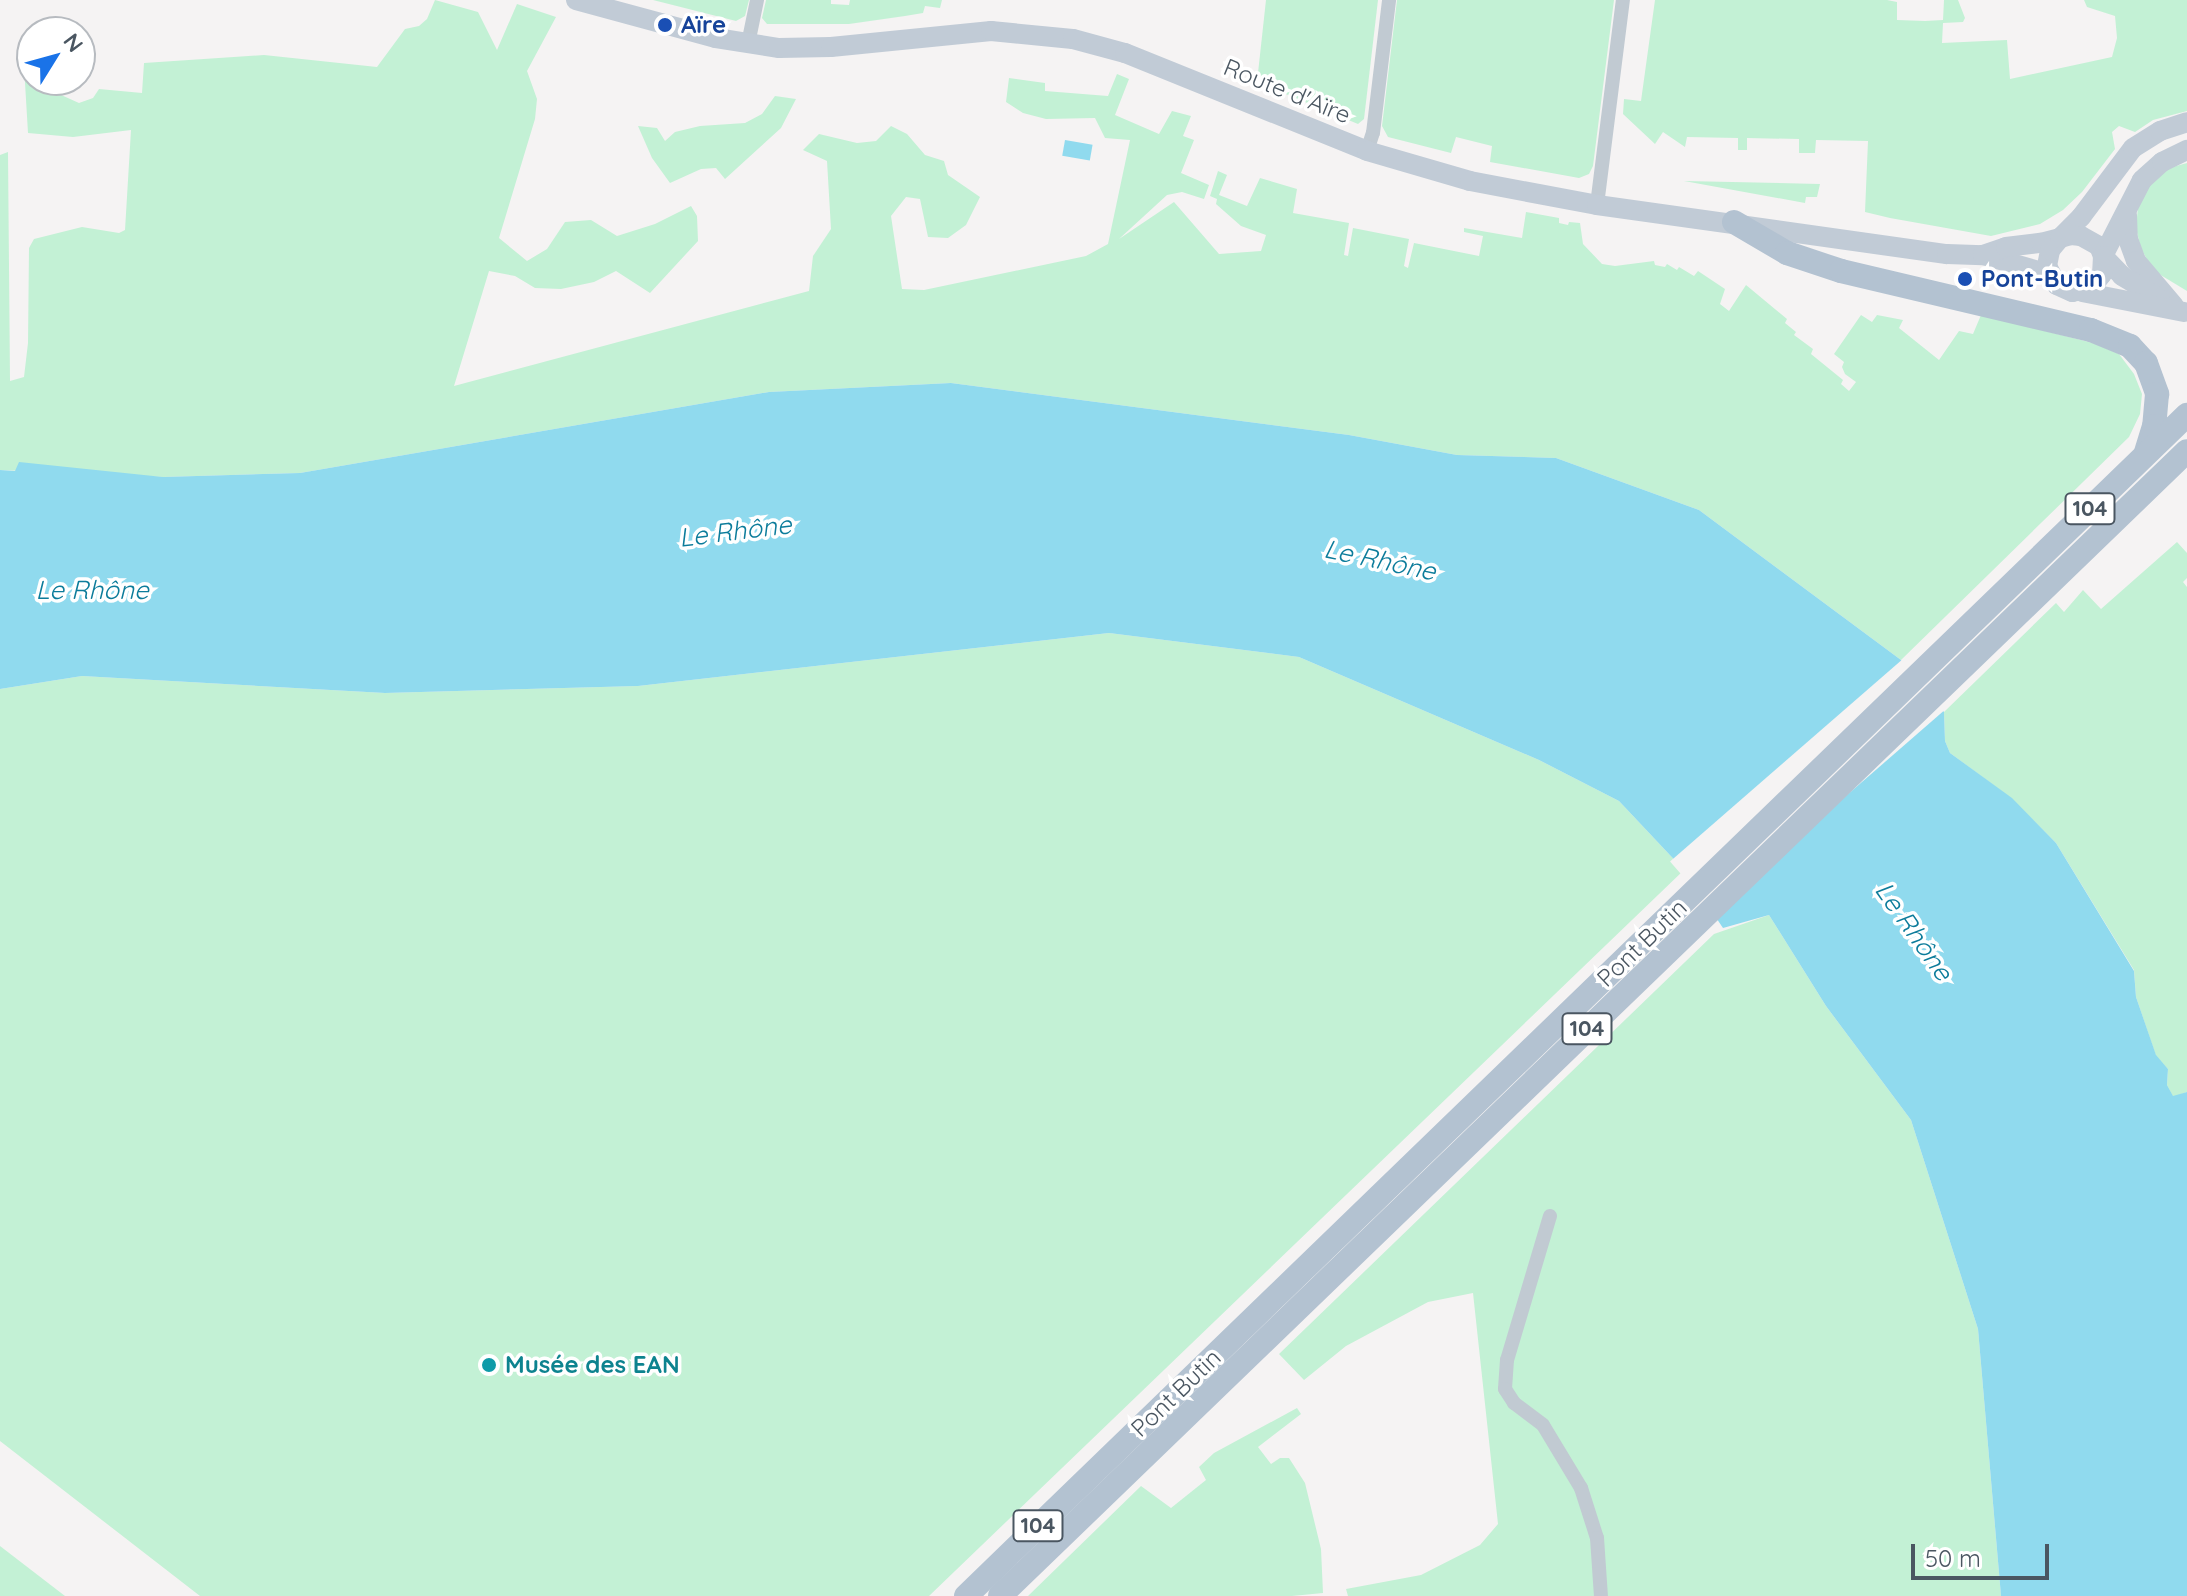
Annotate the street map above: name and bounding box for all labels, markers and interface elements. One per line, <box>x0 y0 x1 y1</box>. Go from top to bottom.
place label: Aïre <box>681 11 726 39</box>
north arrow <box>16 16 96 96</box>
marker: Aïre <box>656 16 674 34</box>
text: N <box>58 28 90 58</box>
street label: Route d'Aïre <box>1219 52 1355 130</box>
place label: Pont-Butin <box>1981 265 2103 293</box>
marker: Pont-Butin <box>1956 270 1974 288</box>
road number: 104 <box>2064 491 2116 527</box>
water label: Le Rhône <box>677 509 793 553</box>
water label: Le Rhône <box>1321 533 1439 587</box>
water label: Le Rhône <box>35 574 149 606</box>
water label: Le Rhône <box>1869 876 1959 986</box>
street label: Pont Butin <box>1591 893 1693 993</box>
road number: 104 <box>1561 1011 1613 1047</box>
street label: Pont Butin <box>1125 1343 1227 1443</box>
place label: Musée des EAN <box>505 1351 680 1379</box>
marker: Musée des EAN <box>480 1356 498 1374</box>
road number: 104 <box>1012 1508 1064 1544</box>
scale bar <box>1915 1528 2053 1578</box>
text: 50 m <box>1925 1543 1981 1573</box>

